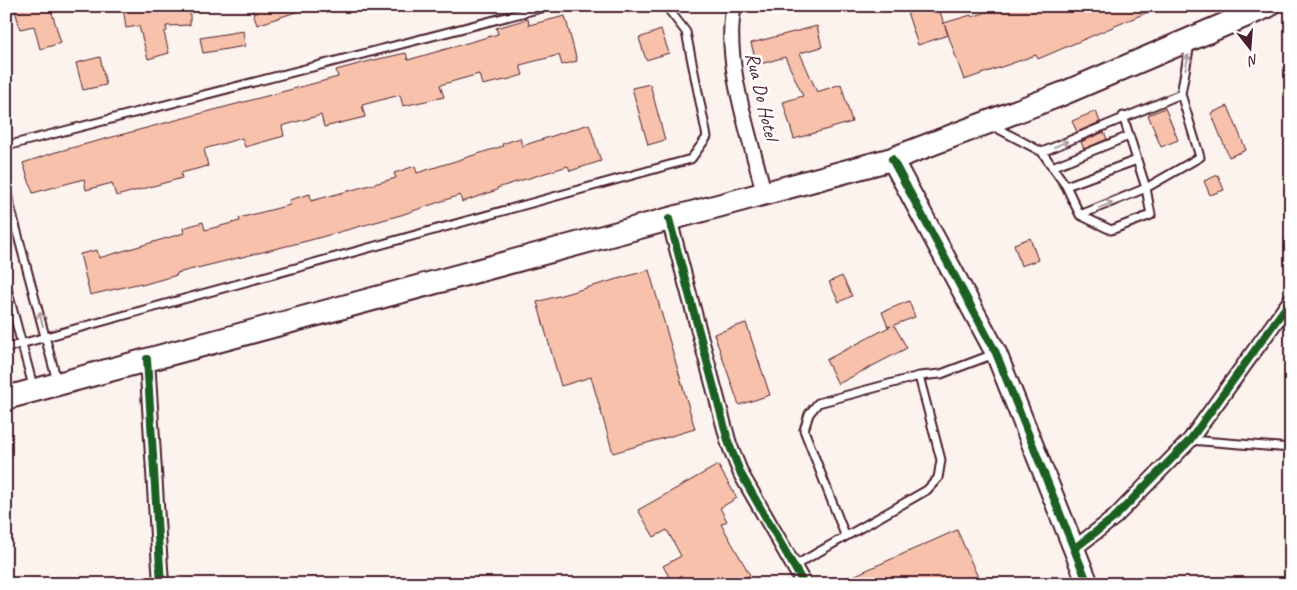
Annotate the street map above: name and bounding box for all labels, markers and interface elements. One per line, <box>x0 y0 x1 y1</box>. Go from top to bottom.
north arrow <box>1224 22 1274 72</box>
street label: Rua Do Hotel <box>740 50 785 146</box>
text: N <box>1245 51 1260 70</box>
one-way arrow <box>1183 54 1192 70</box>
one-way arrow <box>1053 138 1068 148</box>
one-way arrow <box>1098 199 1113 209</box>
one-way arrow <box>35 312 45 328</box>

